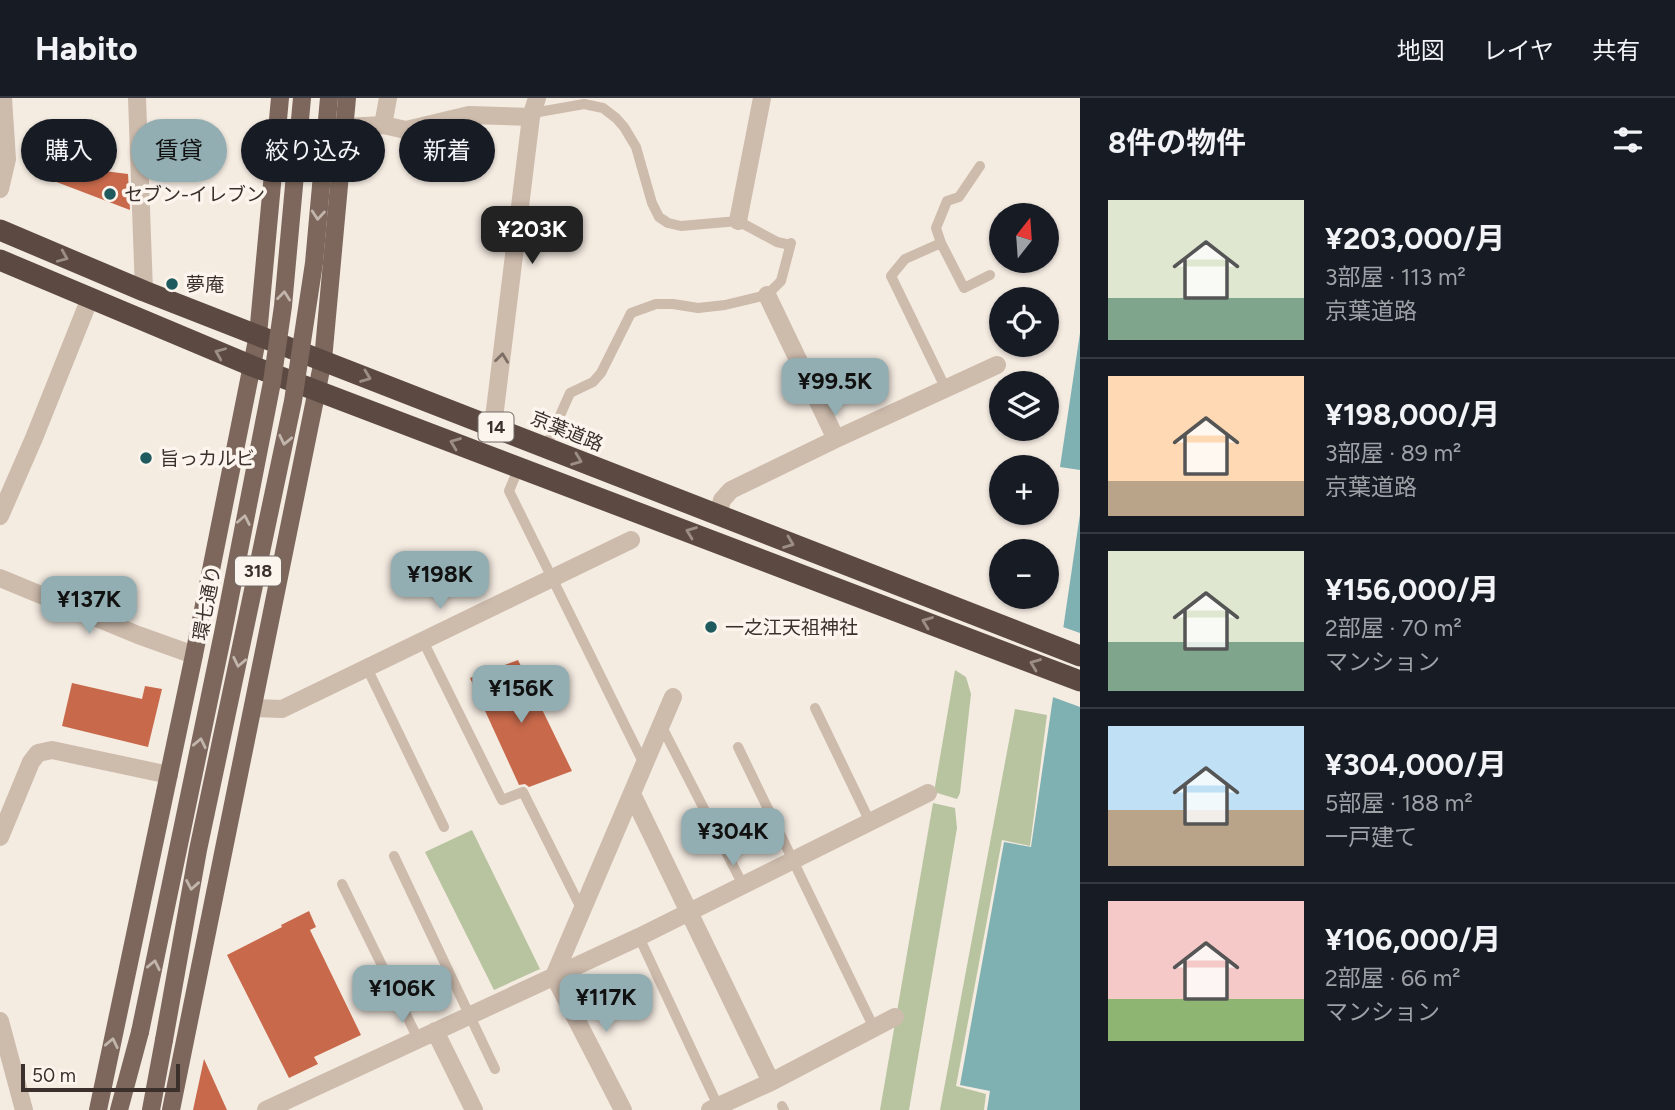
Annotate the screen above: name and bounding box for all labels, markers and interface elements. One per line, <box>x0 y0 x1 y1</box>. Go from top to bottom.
text: Habito <box>35 29 138 68</box>
text: 地図 <box>1397 36 1445 65</box>
text: レイヤ <box>1483 36 1554 65</box>
text: 共有 <box>1592 36 1640 65</box>
chip: 購入 <box>21 119 117 182</box>
chip: 賃貸 <box>131 119 227 182</box>
chip: 絞り込み <box>241 119 385 182</box>
chip: 新着 <box>399 119 495 182</box>
icon: filters <box>1609 121 1647 159</box>
text: 8件の物件 <box>1108 124 1246 161</box>
place label: セブン-イレブン <box>124 183 265 206</box>
marker: セブン-イレブン <box>102 186 118 202</box>
north arrow <box>989 203 1059 273</box>
map controls <box>989 203 1059 609</box>
pin: ¥203K <box>483 206 581 266</box>
one-way arrow <box>311 210 326 221</box>
text: ¥203K <box>497 215 567 243</box>
text: ¥203,000/月 <box>1325 220 1505 257</box>
icon: home <box>1164 228 1248 312</box>
one-way arrow <box>56 249 68 263</box>
text: 3部屋 · 113 m² <box>1325 263 1466 291</box>
place label: 夢庵 <box>186 273 224 296</box>
marker: 夢庵 <box>164 276 180 292</box>
button: locate <box>989 287 1059 357</box>
one-way arrow <box>276 290 291 301</box>
text: 京葉道路 <box>1325 297 1417 325</box>
one-way arrow <box>215 347 227 361</box>
one-way arrow <box>494 353 509 364</box>
pin: ¥99.5K <box>778 358 892 418</box>
text: ¥99.5K <box>798 367 872 395</box>
one-way arrow <box>359 368 371 382</box>
button: layers <box>989 371 1059 441</box>
text: ¥198,000/月 <box>1325 396 1500 433</box>
icon: home <box>1164 404 1248 488</box>
street label: 京葉道路 <box>527 406 607 456</box>
road number: 14 <box>478 412 514 442</box>
one-way arrow <box>279 434 294 446</box>
one-way arrow <box>450 438 462 452</box>
text: 3部屋 · 89 m² <box>1325 439 1461 467</box>
place label: 旨っカルビ <box>160 447 255 470</box>
marker: 旨っカルビ <box>138 450 154 466</box>
one-way arrow <box>571 451 583 465</box>
button: + <box>989 455 1059 525</box>
text: 京葉道路 <box>1325 473 1417 501</box>
one-way arrow <box>236 514 251 526</box>
one-way arrow <box>686 526 698 540</box>
one-way arrow <box>783 534 795 548</box>
button: − <box>989 539 1059 609</box>
pin: ¥198K <box>391 552 489 611</box>
road number: 318 <box>235 556 281 586</box>
text: ¥198K <box>407 560 473 588</box>
street label: 環七通り <box>188 563 226 643</box>
text: ¥156,000/月 <box>1325 571 1499 608</box>
pin: ¥137K <box>40 576 138 636</box>
icon: home <box>1164 579 1248 663</box>
text: ¥137K <box>57 585 121 613</box>
text: 2部屋 · 70 m² <box>1325 614 1462 642</box>
place label: 一之江天祖神社 <box>725 616 858 639</box>
one-way arrow <box>921 616 933 630</box>
marker: 一之江天祖神社 <box>703 619 719 635</box>
text: マンション <box>1325 648 1440 676</box>
one-way arrow <box>232 656 247 668</box>
one-way arrow <box>1030 658 1042 672</box>
pin: ¥156K <box>472 666 570 725</box>
text: ¥156K <box>488 674 554 702</box>
one-way arrow <box>192 737 207 749</box>
text: ¥304,000/月 <box>1325 746 1507 783</box>
icon: home <box>1164 754 1248 838</box>
text: 5部屋 · 188 m² <box>1325 789 1473 817</box>
pin: ¥304K <box>684 808 782 868</box>
text: ¥304K <box>697 817 769 845</box>
text: 一戸建て <box>1325 823 1417 851</box>
one-way arrow <box>185 879 200 891</box>
text: ¥106,000/月 <box>1325 921 1501 958</box>
icon: home <box>1164 929 1248 1013</box>
one-way arrow <box>145 959 160 971</box>
text: 2部屋 · 66 m² <box>1325 964 1461 992</box>
pin: ¥106K <box>353 965 451 1025</box>
text: ¥106K <box>369 974 435 1002</box>
pin: ¥117K <box>557 974 655 1034</box>
text: ¥117K <box>575 983 637 1011</box>
text: マンション <box>1325 998 1440 1026</box>
one-way arrow <box>104 1037 119 1049</box>
scale bar <box>21 1061 180 1093</box>
text: 50 m <box>32 1064 76 1087</box>

